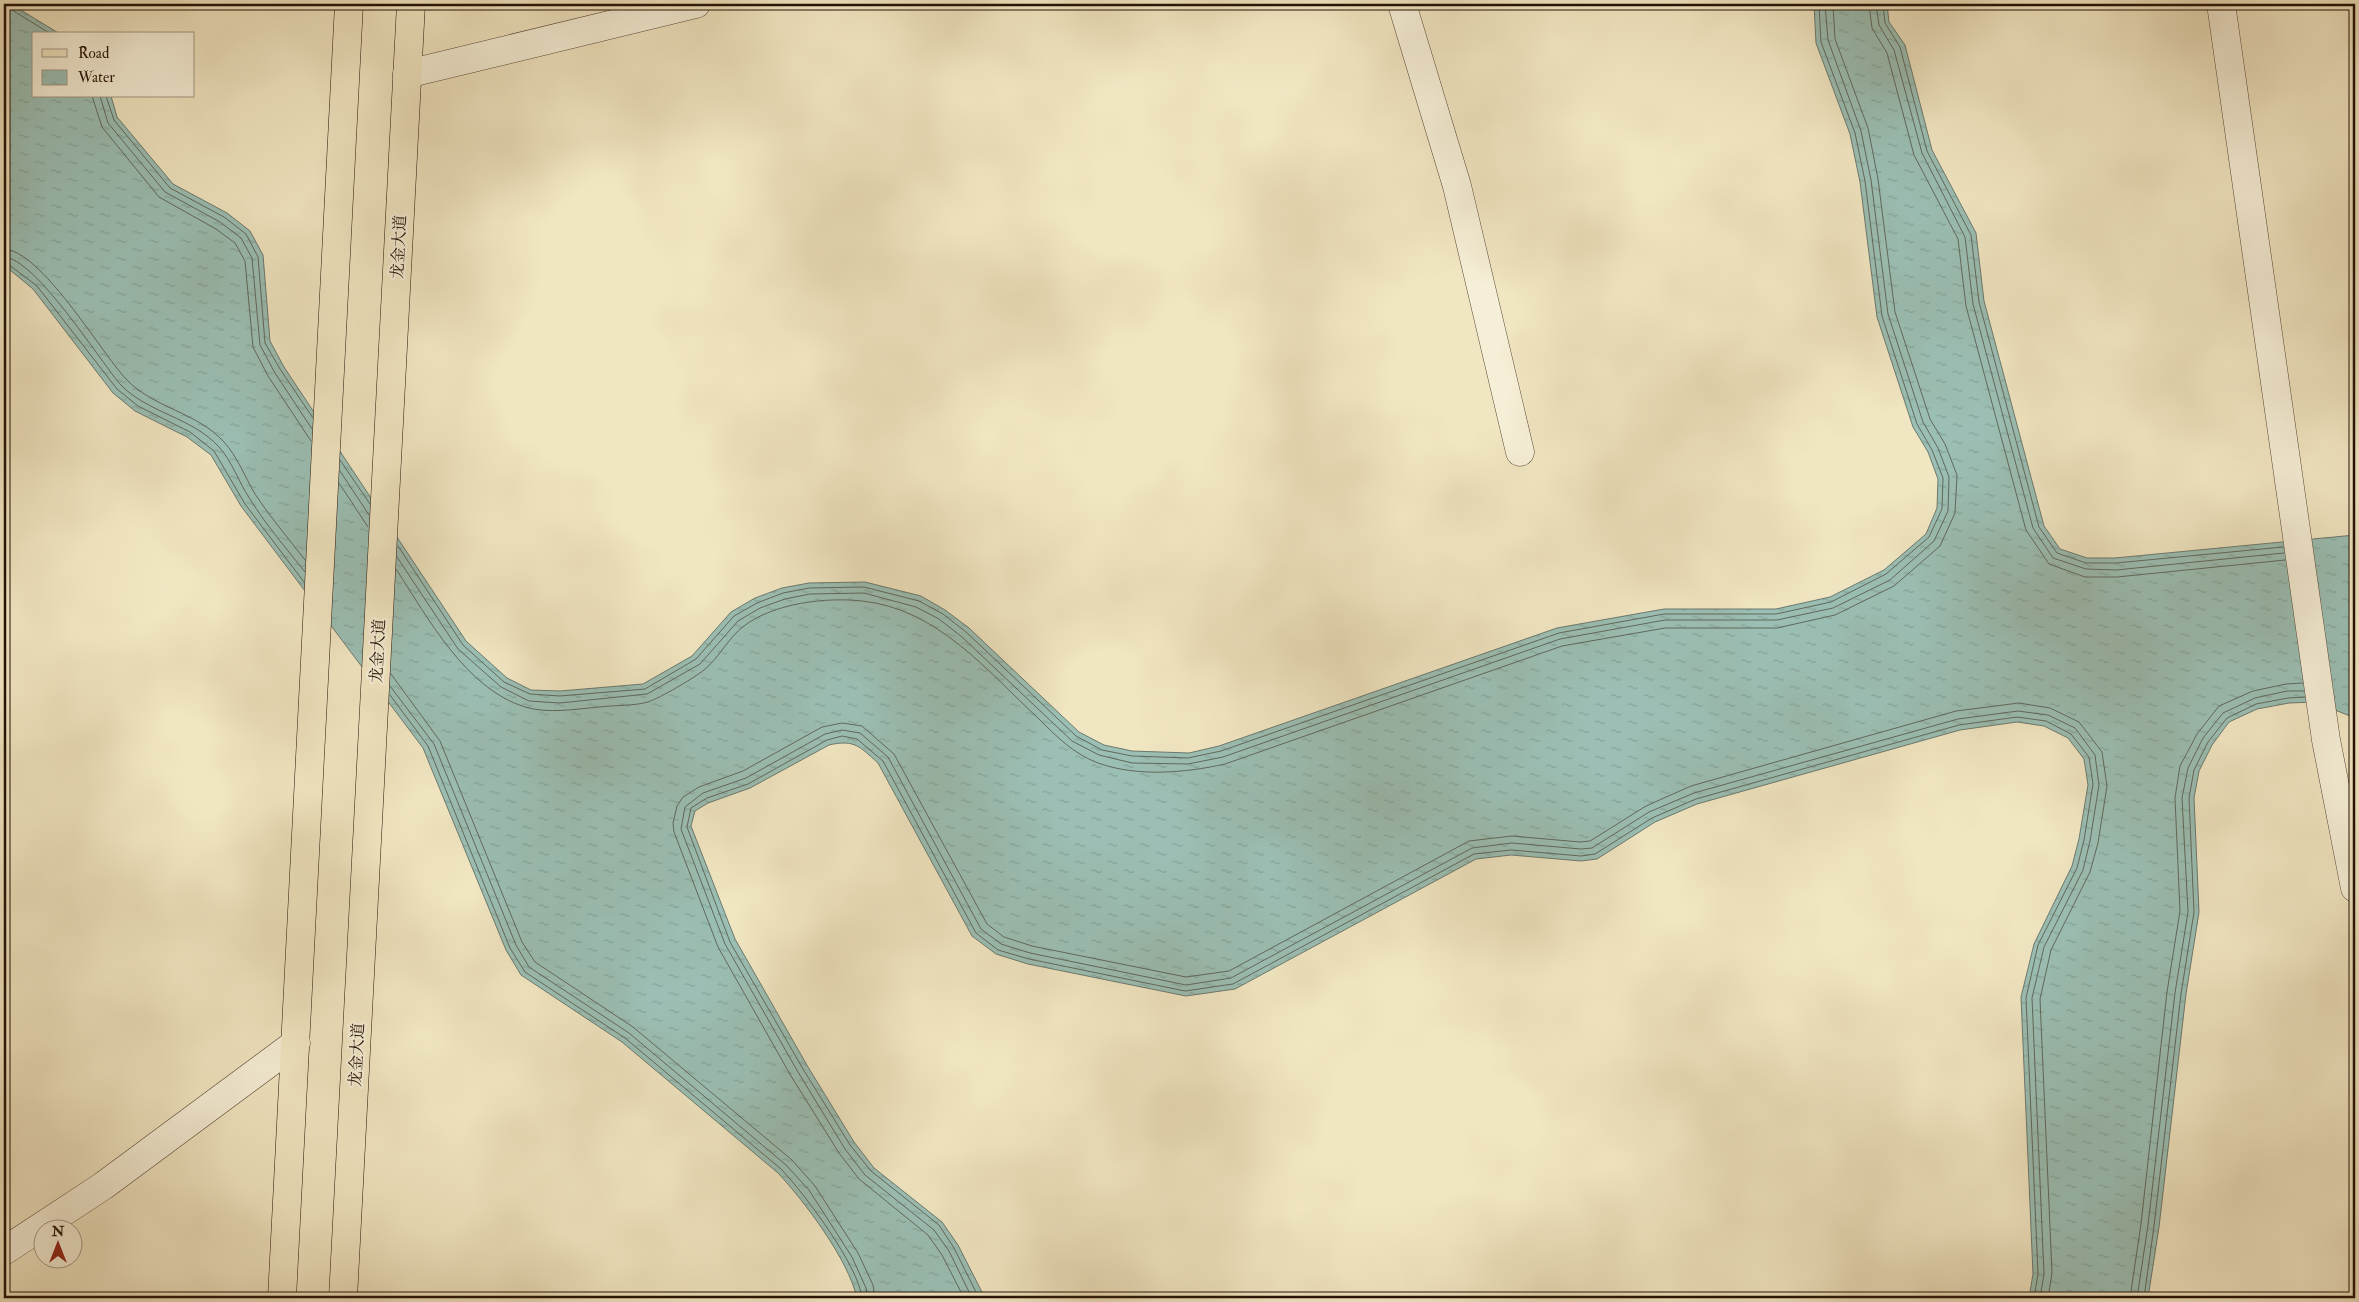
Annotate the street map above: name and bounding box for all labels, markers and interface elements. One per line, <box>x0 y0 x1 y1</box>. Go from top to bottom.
legend <box>32 32 195 98</box>
text: Road <box>78 44 110 63</box>
text: Water <box>77 68 115 87</box>
street label: 龙金大道 <box>387 215 411 280</box>
street label: 龙金大道 <box>366 619 390 684</box>
street label: 龙金大道 <box>345 1023 369 1088</box>
north arrow <box>32 1220 82 1270</box>
text: N <box>51 1223 65 1240</box>

